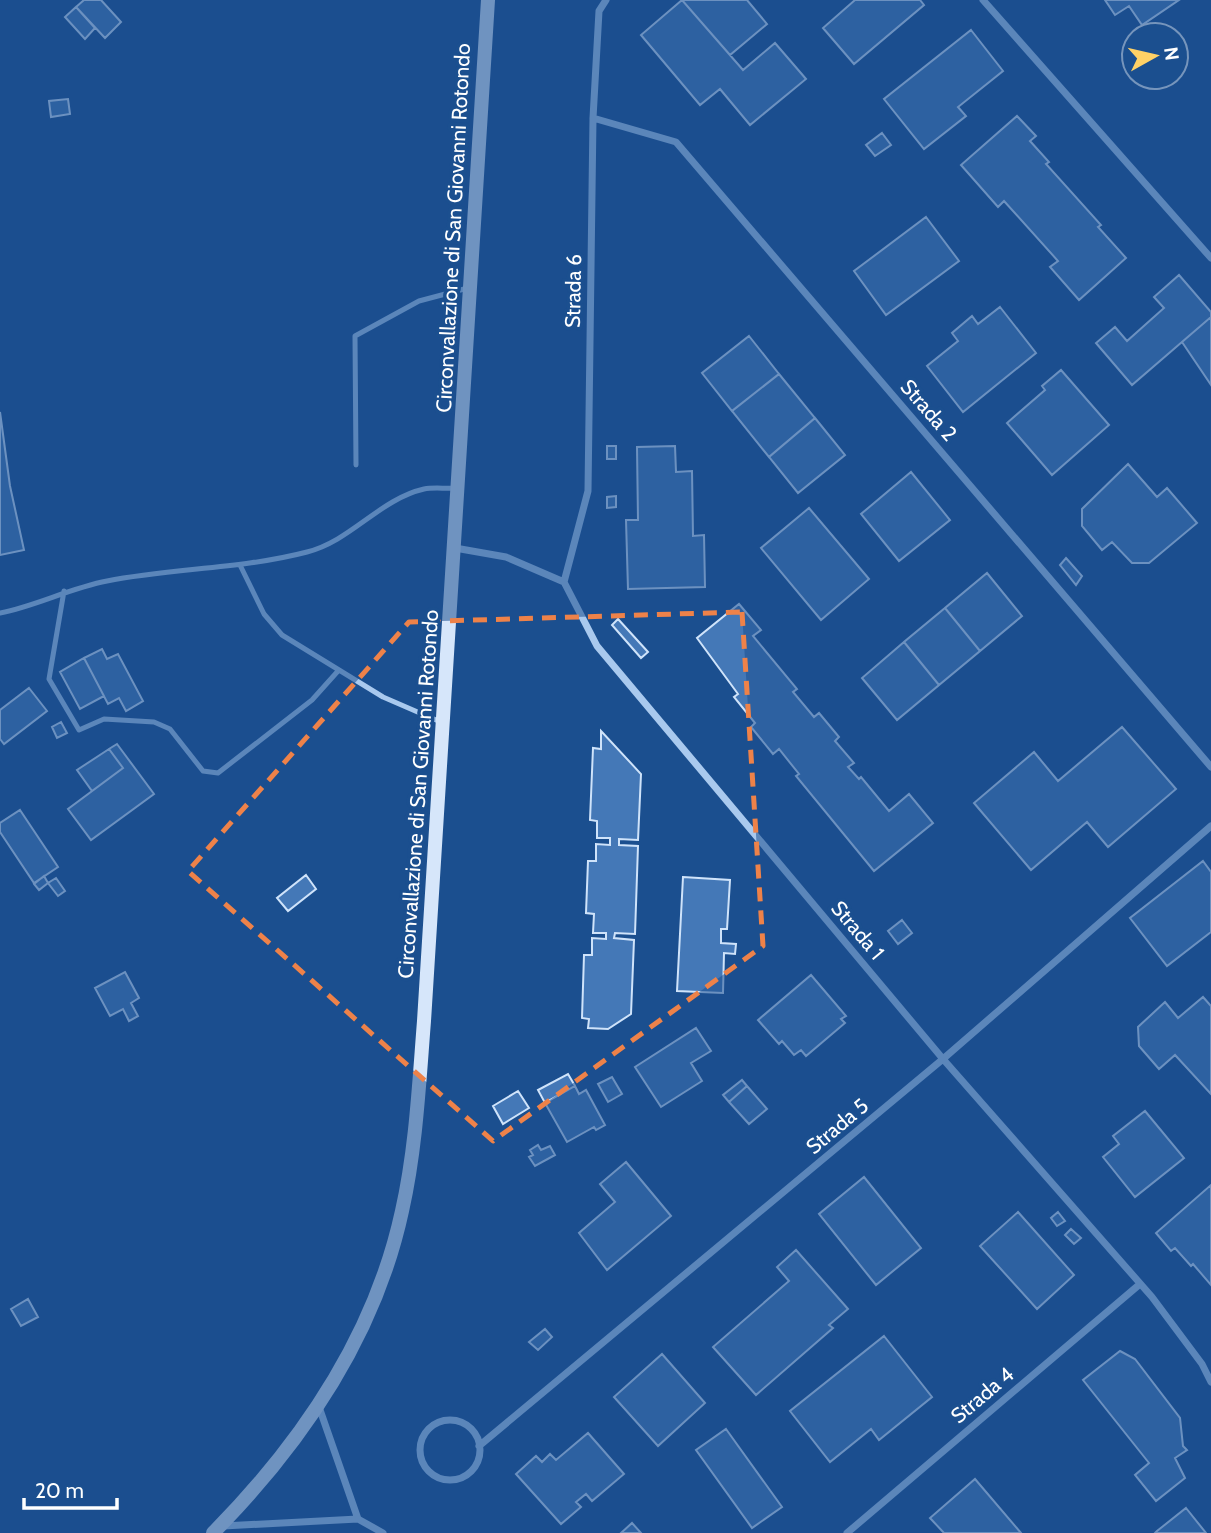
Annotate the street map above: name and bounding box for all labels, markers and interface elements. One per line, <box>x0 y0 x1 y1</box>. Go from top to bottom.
north arrow <box>1120 21 1190 91</box>
street label: Circonvallazione di San Giovanni Rotondo <box>431 43 475 413</box>
text: N <box>1159 45 1184 62</box>
street label: Strada 6 <box>560 254 586 328</box>
street label: Strada 2 <box>896 374 962 446</box>
street label: Circonvallazione di San Giovanni Rotondo <box>393 609 443 979</box>
street label: Strada 1 <box>826 896 890 964</box>
street label: Strada 5 <box>801 1093 873 1159</box>
street label: Strada 4 <box>946 1362 1018 1428</box>
scale bar <box>24 1466 117 1510</box>
text: 20 m <box>35 1478 84 1503</box>

